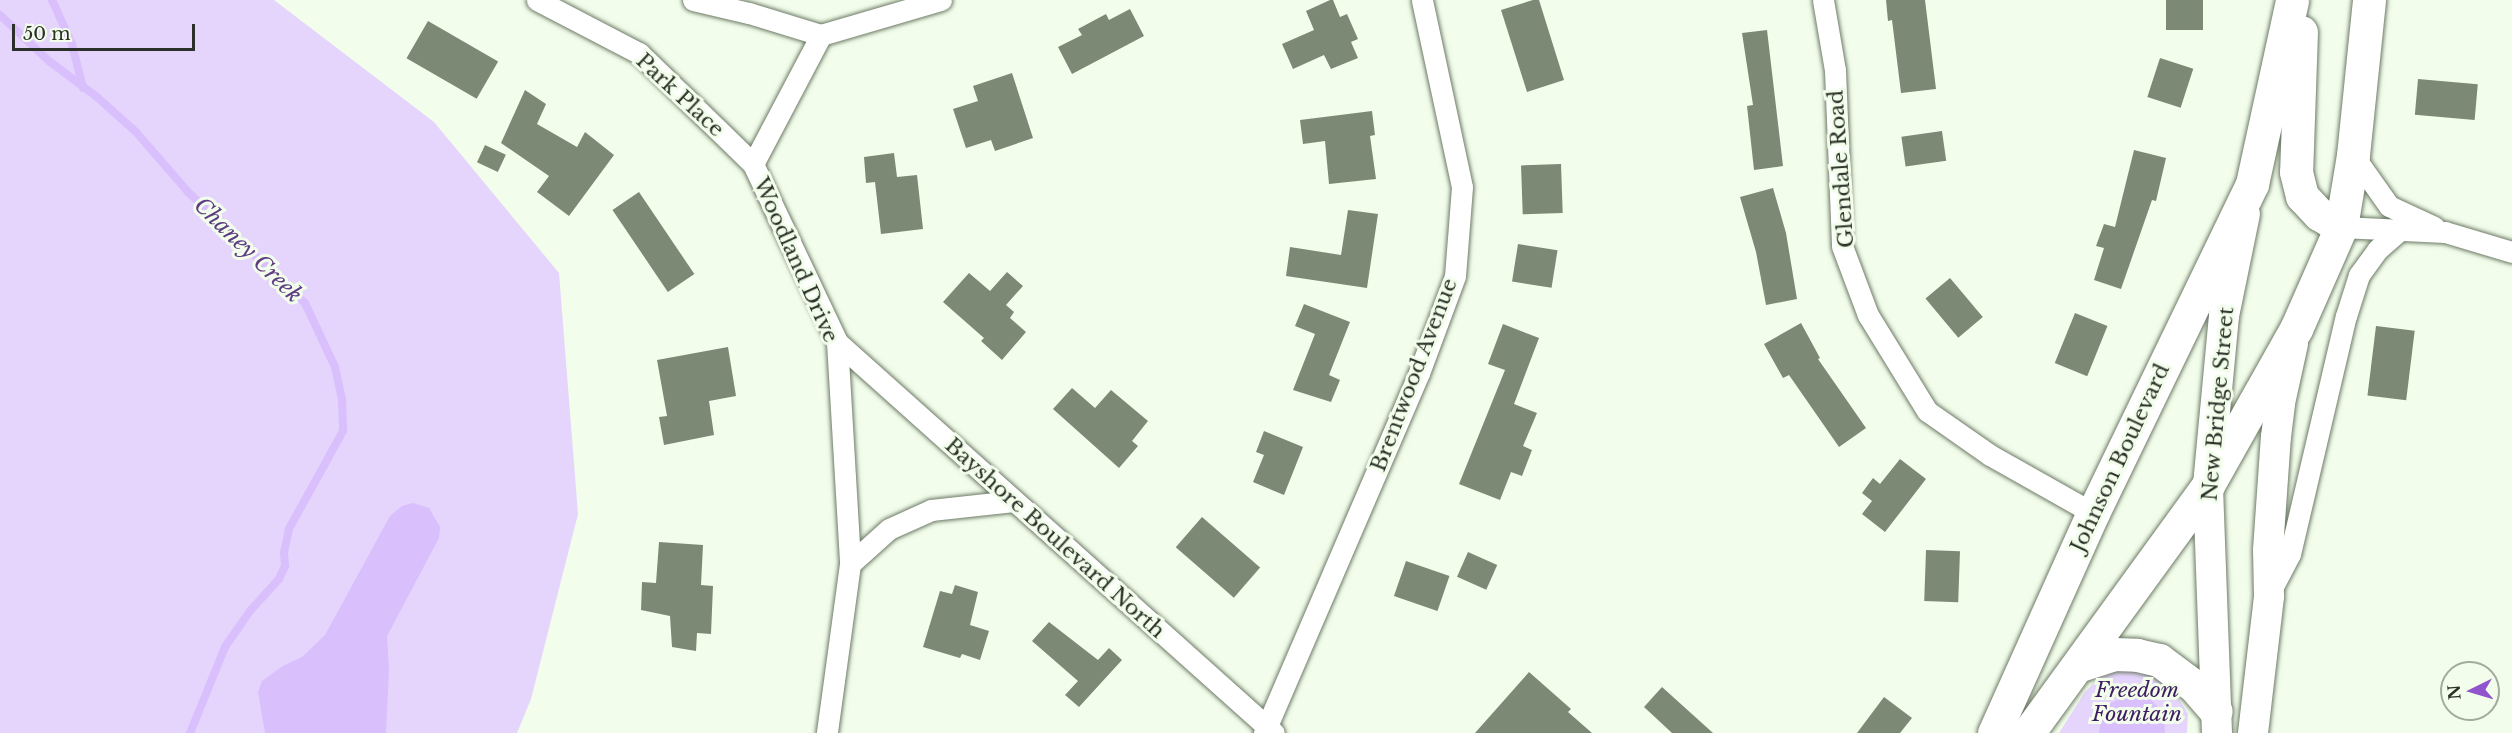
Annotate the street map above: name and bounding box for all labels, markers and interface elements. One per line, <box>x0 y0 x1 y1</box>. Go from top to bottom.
scale bar <box>15 12 198 50</box>
text: 50 m <box>23 23 71 45</box>
street label: Park Place <box>631 48 729 142</box>
street label: Glendale Road <box>1823 89 1859 249</box>
street label: Woodland Drive <box>748 174 844 346</box>
water label: Chaney Creek <box>189 192 307 308</box>
street label: Brentwood Avenue <box>1365 275 1463 475</box>
street label: New Bridge Street <box>2197 306 2239 502</box>
street label: Johnson Boulevard <box>2065 360 2175 556</box>
street label: Bayshore Boulevard North <box>940 433 1170 643</box>
north arrow <box>2440 661 2500 721</box>
park label: Freedom Fountain <box>2092 677 2182 727</box>
text: N <box>2443 684 2465 701</box>

